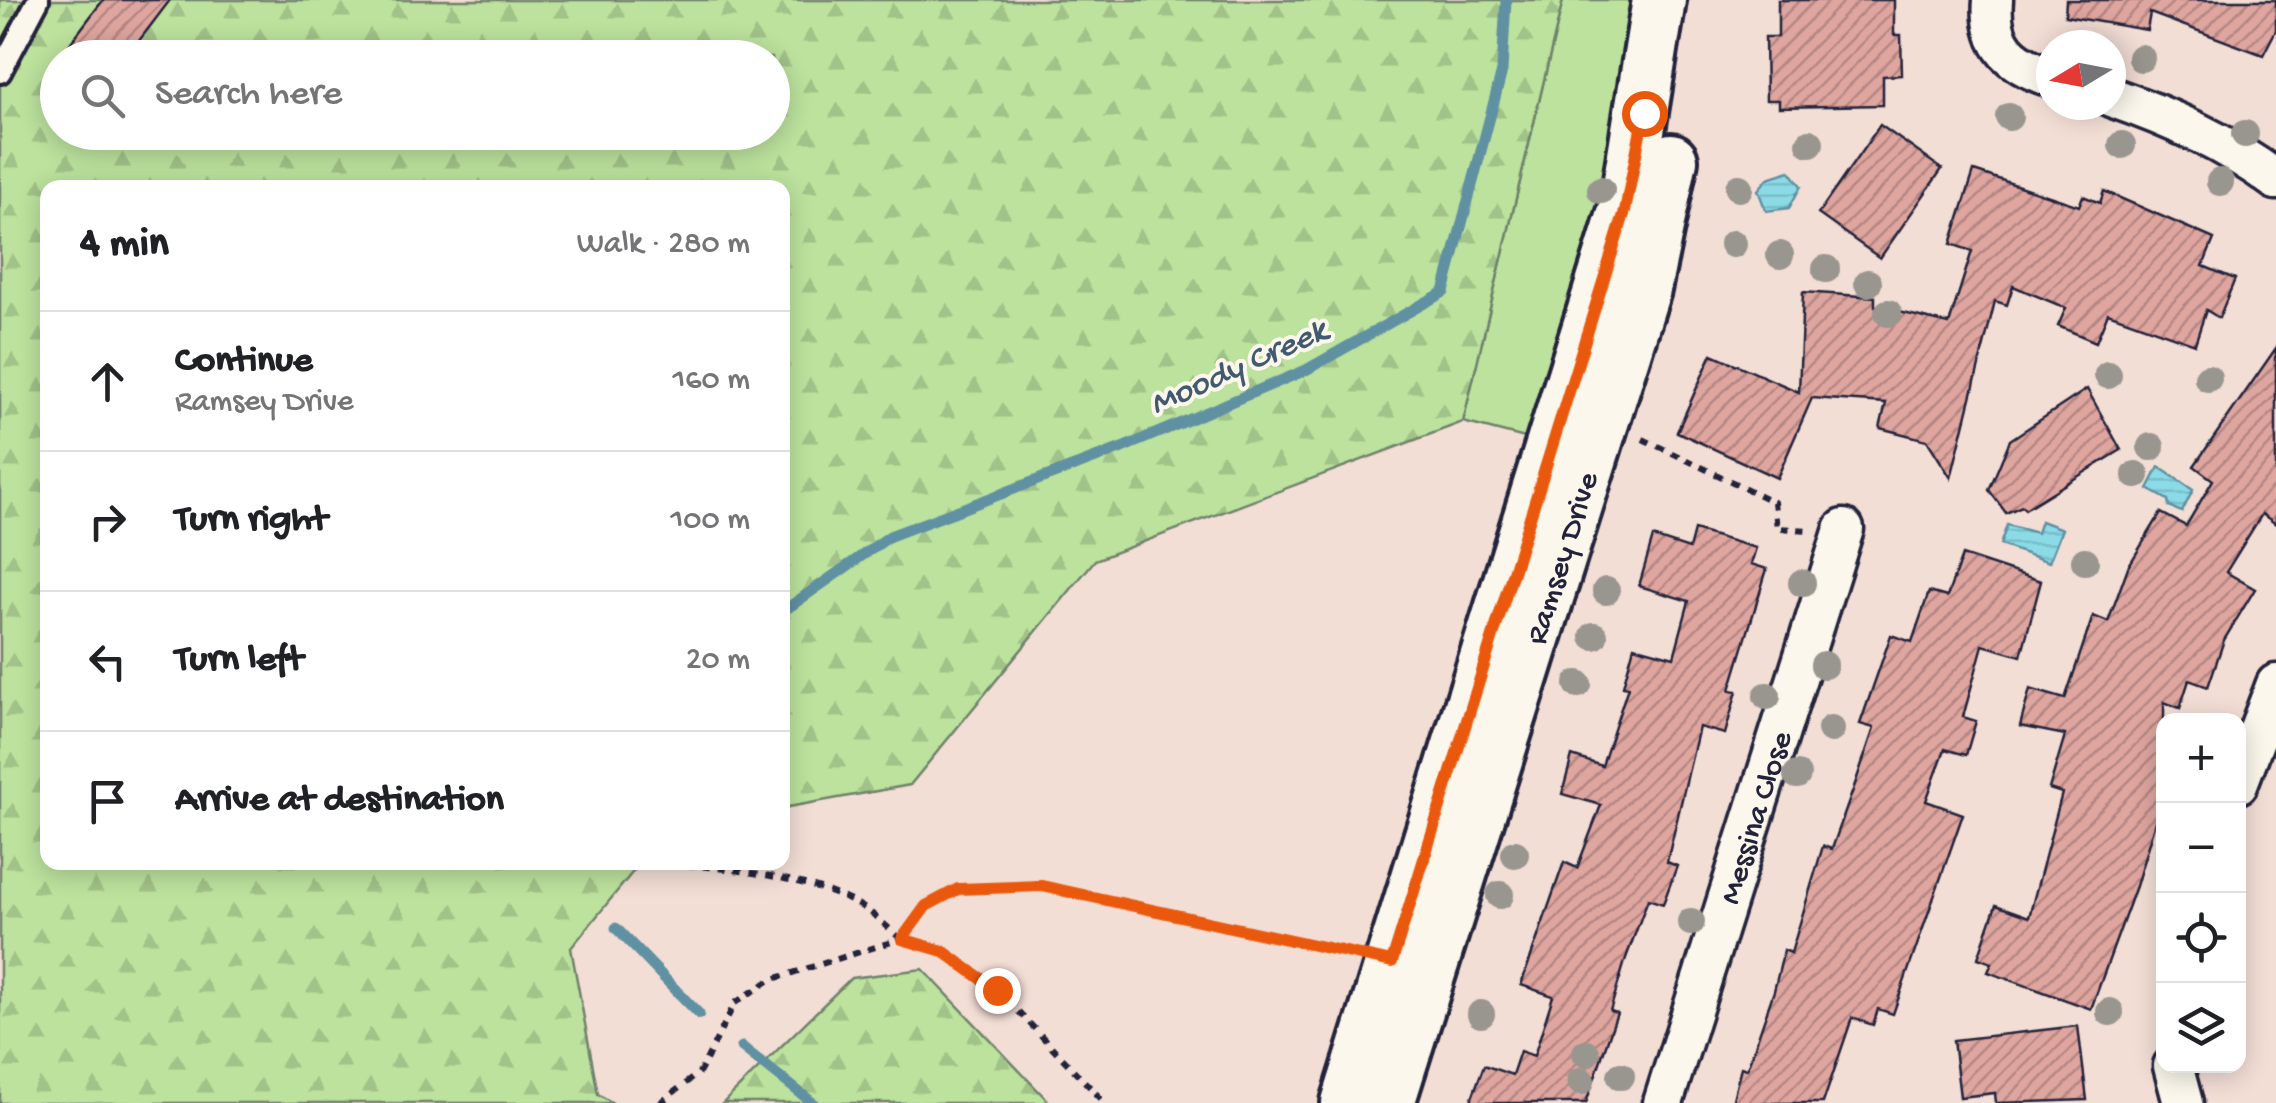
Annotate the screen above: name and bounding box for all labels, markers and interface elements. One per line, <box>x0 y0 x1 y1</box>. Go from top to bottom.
north arrow <box>2036 30 2126 120</box>
search box <box>40 40 790 150</box>
icon: search <box>75 68 130 123</box>
text: Search here <box>155 73 342 117</box>
route start <box>1622 91 1668 137</box>
text: 4 min <box>80 221 169 270</box>
text: Walk · 280 m <box>577 226 750 264</box>
water label: Moody Creek <box>1144 310 1337 426</box>
text: Continue <box>175 340 313 384</box>
icon: ahead <box>80 354 135 409</box>
text: 160 m <box>672 362 750 400</box>
text: Ramsey Drive <box>175 384 354 422</box>
street label: Ramsey Drive <box>1519 467 1609 650</box>
icon: right <box>80 494 135 549</box>
text: Turn right <box>175 499 327 543</box>
text: 100 m <box>670 502 750 540</box>
icon: left <box>80 634 135 689</box>
text: Turn left <box>175 639 303 683</box>
text: 20 m <box>686 642 750 680</box>
map controls <box>2156 713 2246 1073</box>
button: + <box>2156 713 2246 803</box>
street label: Messina Close <box>1713 727 1803 909</box>
icon: arrive <box>80 774 135 829</box>
text: Arrive at destination <box>175 779 504 823</box>
button: − <box>2156 803 2246 893</box>
button: locate <box>2156 893 2246 983</box>
route end <box>975 968 1021 1014</box>
button: layers <box>2156 983 2246 1073</box>

